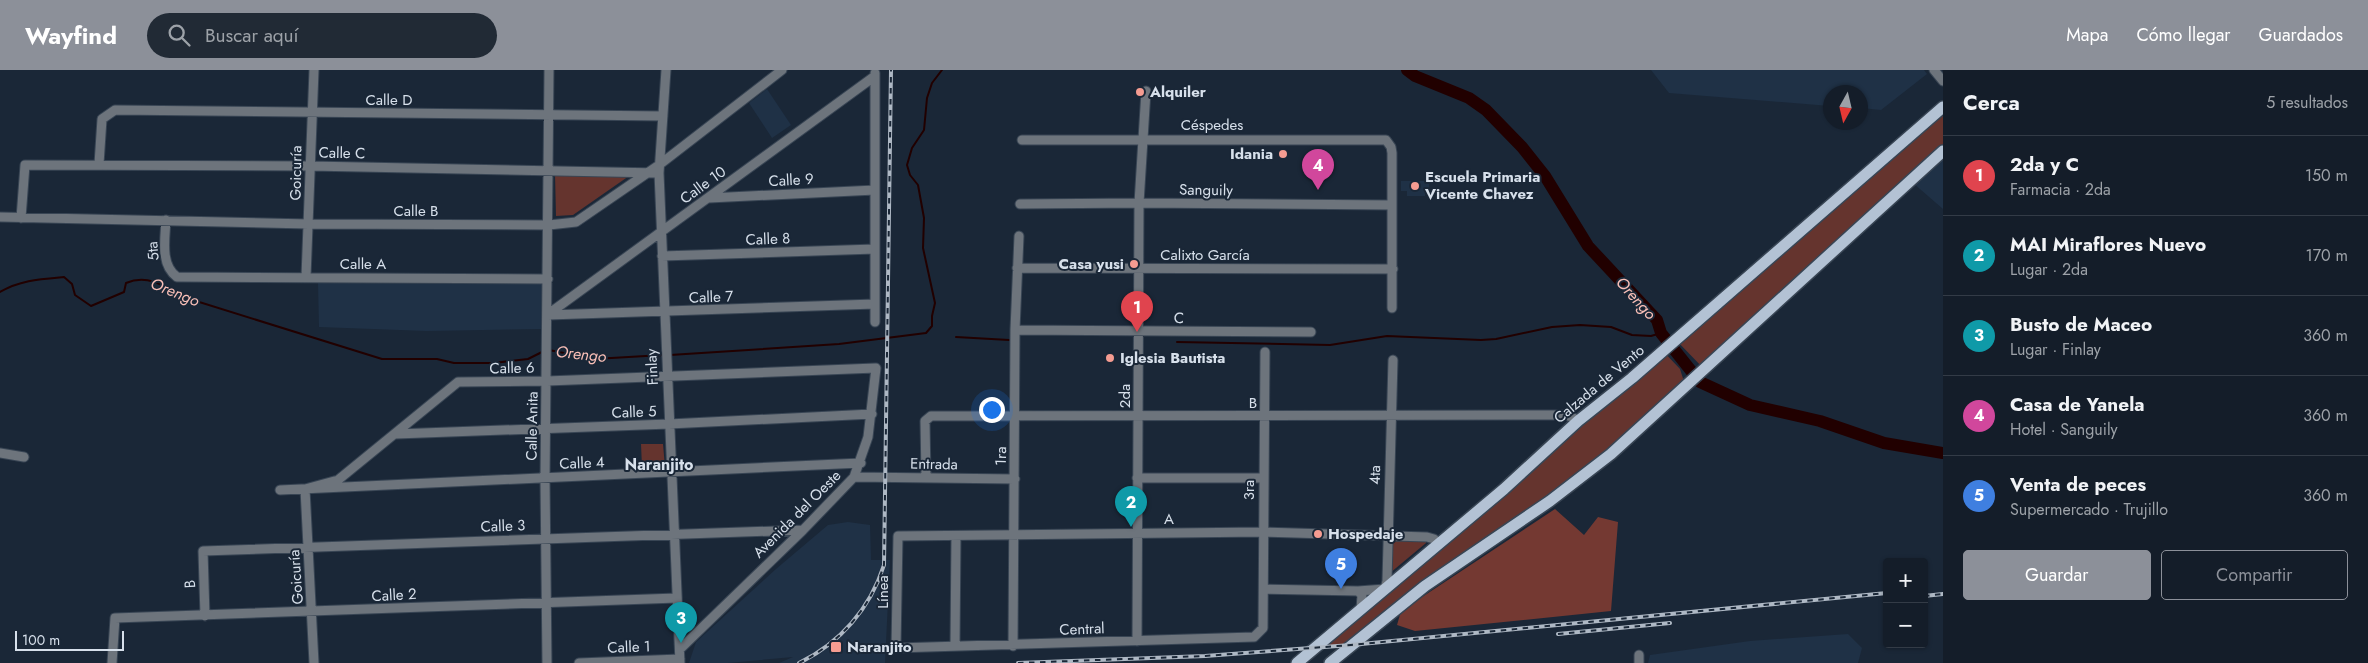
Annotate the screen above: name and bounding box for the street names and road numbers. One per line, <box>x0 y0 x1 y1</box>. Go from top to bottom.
street label: Calle D <box>366 89 412 111</box>
street label: Céspedes <box>1181 114 1243 136</box>
street label: Calle C <box>318 142 366 164</box>
street label: Goicuría <box>285 145 307 201</box>
street label: Calle 10 <box>675 161 731 209</box>
street label: Calle 9 <box>768 168 814 192</box>
street label: Sanguily <box>1179 179 1233 201</box>
street label: Calle B <box>394 200 439 222</box>
street label: Calle 8 <box>745 227 791 251</box>
street label: 5ta <box>141 240 165 262</box>
street label: Calixto García <box>1160 244 1250 266</box>
street label: Calle A <box>340 253 386 275</box>
street label: Calle 7 <box>688 285 734 309</box>
street label: C <box>1174 307 1184 329</box>
street label: Calzada de Vento <box>1549 340 1649 428</box>
street label: Finlay <box>640 348 664 386</box>
street label: Calle 6 <box>489 357 535 379</box>
street label: 2da <box>1114 384 1136 408</box>
street label: Calle Anita <box>520 391 544 461</box>
street label: B <box>1249 392 1257 414</box>
street label: Calle 5 <box>611 400 657 424</box>
street label: 1ra <box>990 446 1012 466</box>
street label: Calle 4 <box>559 451 605 475</box>
street label: Entrada <box>910 453 958 475</box>
street label: Avenida del Oeste <box>748 465 846 563</box>
street label: 4ta <box>1364 465 1386 485</box>
street label: 3ra <box>1238 480 1260 500</box>
street label: A <box>1164 508 1174 530</box>
street label: Calle 3 <box>480 514 526 538</box>
street label: Goicuría <box>283 549 309 605</box>
street label: Línea <box>872 575 894 609</box>
street label: B <box>179 579 201 589</box>
street label: Calle 2 <box>371 583 417 607</box>
street label: Central <box>1059 617 1105 641</box>
street label: Calle 1 <box>607 635 651 659</box>

